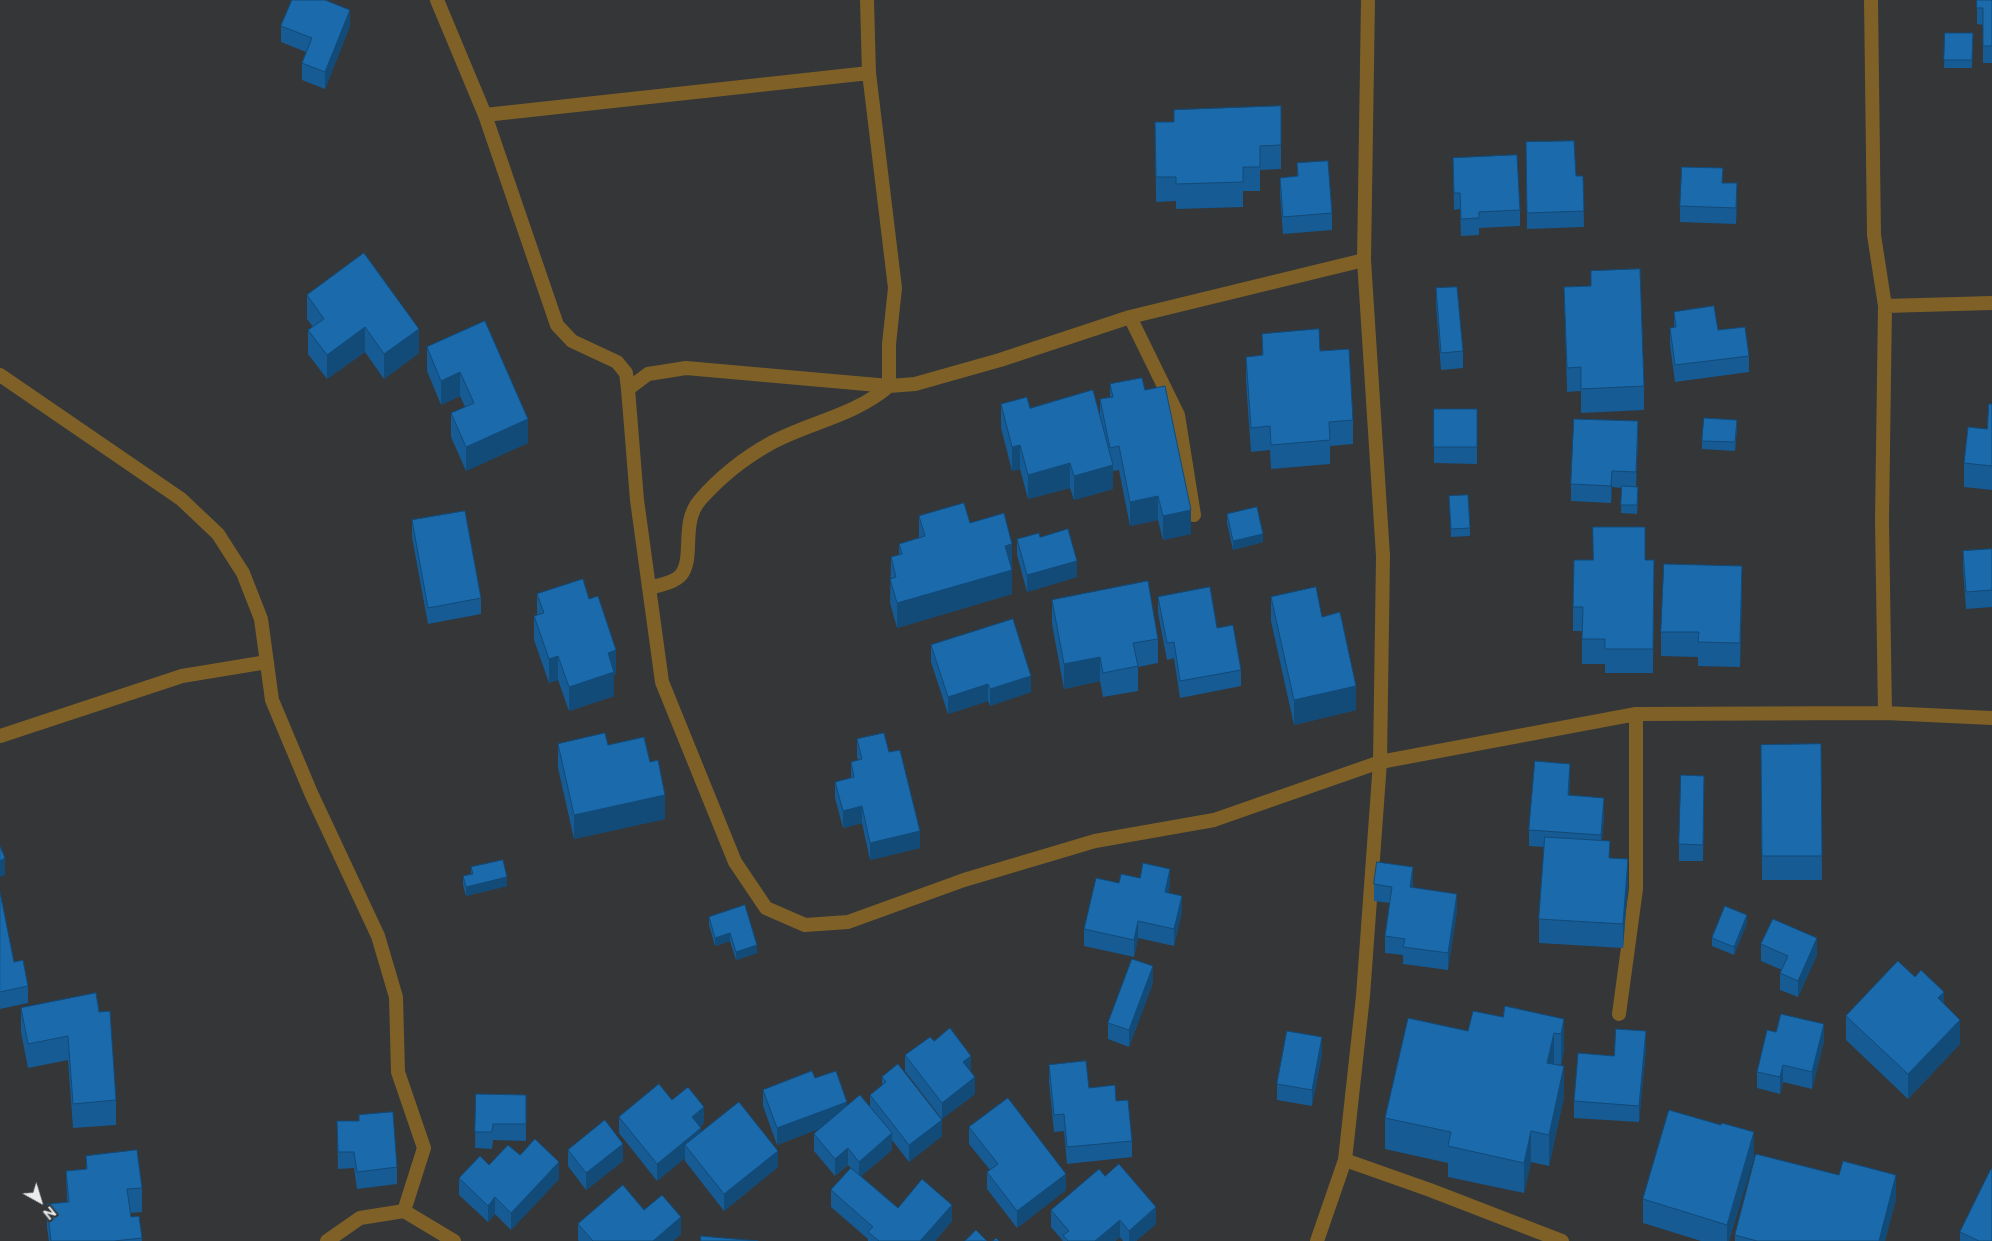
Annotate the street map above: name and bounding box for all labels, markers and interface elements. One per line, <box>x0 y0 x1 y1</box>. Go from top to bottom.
north arrow <box>15 1176 65 1226</box>
text: N <box>40 1203 59 1222</box>

